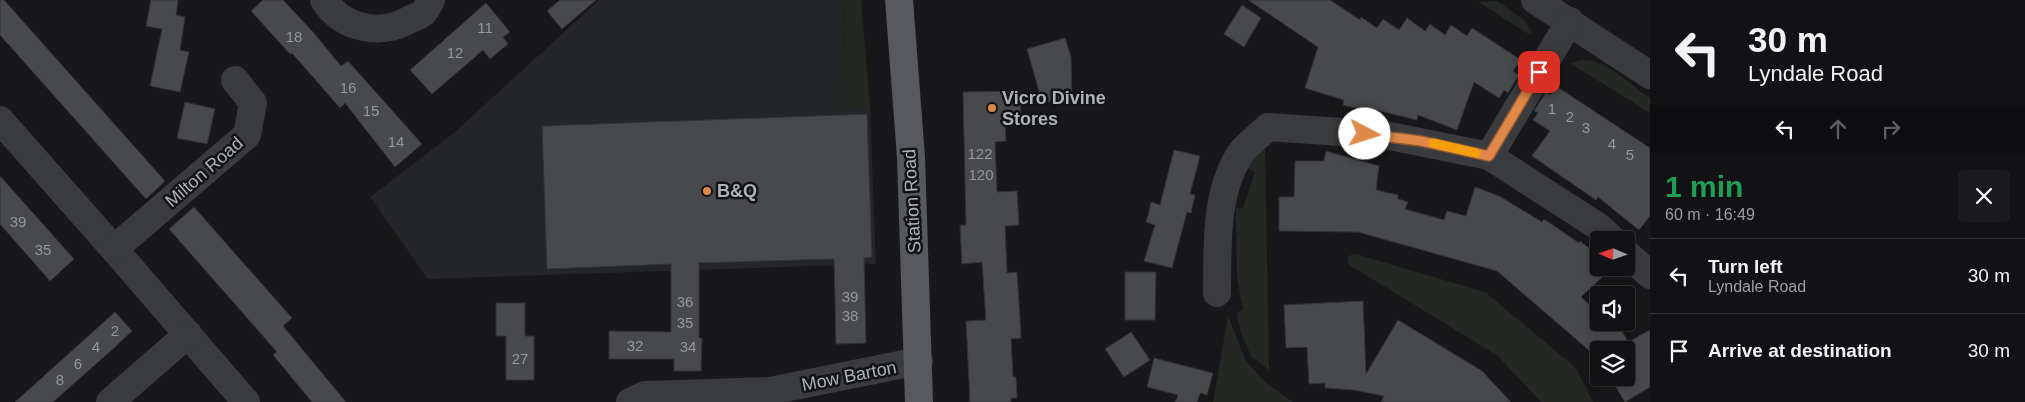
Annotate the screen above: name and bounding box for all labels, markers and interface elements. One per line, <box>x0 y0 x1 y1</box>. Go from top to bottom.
house number: 11 <box>477 19 493 36</box>
icon: left <box>1665 20 1730 85</box>
text: 30 m <box>1748 20 1828 59</box>
house number: 18 <box>286 28 302 45</box>
house number: 12 <box>447 44 463 61</box>
pin <box>1518 51 1560 93</box>
icon: arrive <box>1525 58 1553 86</box>
text: Lyndale Road <box>1748 61 1883 86</box>
house number: 16 <box>340 79 356 96</box>
place label: Vicro Divine Stores <box>1002 88 1106 129</box>
house number: 1 <box>1548 100 1556 117</box>
house number: 15 <box>363 102 379 119</box>
marker: Vicro Divine Stores <box>986 102 998 114</box>
position arrow <box>1338 107 1390 159</box>
house number: 2 <box>1566 108 1574 125</box>
icon: left <box>1771 115 1799 143</box>
icon: ahead <box>1824 115 1852 143</box>
icon: right <box>1877 115 1905 143</box>
house number: 3 <box>1582 119 1590 136</box>
street label: Milton Road <box>161 133 247 211</box>
house number: 14 <box>388 133 404 150</box>
house number: 4 <box>1608 135 1616 152</box>
house number: 122 <box>967 145 993 162</box>
house number: 5 <box>1626 146 1634 163</box>
street label: Station Road <box>899 149 925 253</box>
house number: 120 <box>968 166 994 183</box>
text: 1 min <box>1665 170 1743 203</box>
button: close <box>1958 170 2010 222</box>
place label: B&Q <box>717 181 757 201</box>
marker: B&Q <box>701 185 713 197</box>
text: 60 m · 16:49 <box>1665 206 1755 223</box>
house number: 39 <box>10 213 26 230</box>
north arrow <box>1590 231 1635 276</box>
map controls <box>1590 231 1635 386</box>
house number: 35 <box>35 241 51 258</box>
text: Turn left <box>1708 256 1783 277</box>
icon: left <box>1665 262 1693 290</box>
text: 30 m <box>1968 265 2010 286</box>
text: Lyndale Road <box>1708 278 1806 295</box>
button: sound <box>1590 286 1635 331</box>
house number: 39 <box>842 288 858 305</box>
house number: 36 <box>677 293 693 310</box>
house number: 38 <box>842 307 858 324</box>
house number: 35 <box>677 314 693 331</box>
house number: 2 <box>111 322 119 339</box>
house number: 32 <box>627 337 643 354</box>
icon: arrive <box>1665 337 1693 365</box>
house number: 4 <box>92 338 100 355</box>
house number: 34 <box>680 338 696 355</box>
text: Arrive at destination <box>1708 340 1892 361</box>
text: 30 m <box>1968 340 2010 361</box>
button: layers <box>1590 341 1635 386</box>
house number: 27 <box>512 350 528 367</box>
house number: 6 <box>74 355 82 372</box>
street label: Mow Barton <box>800 357 898 395</box>
house number: 8 <box>56 371 64 388</box>

